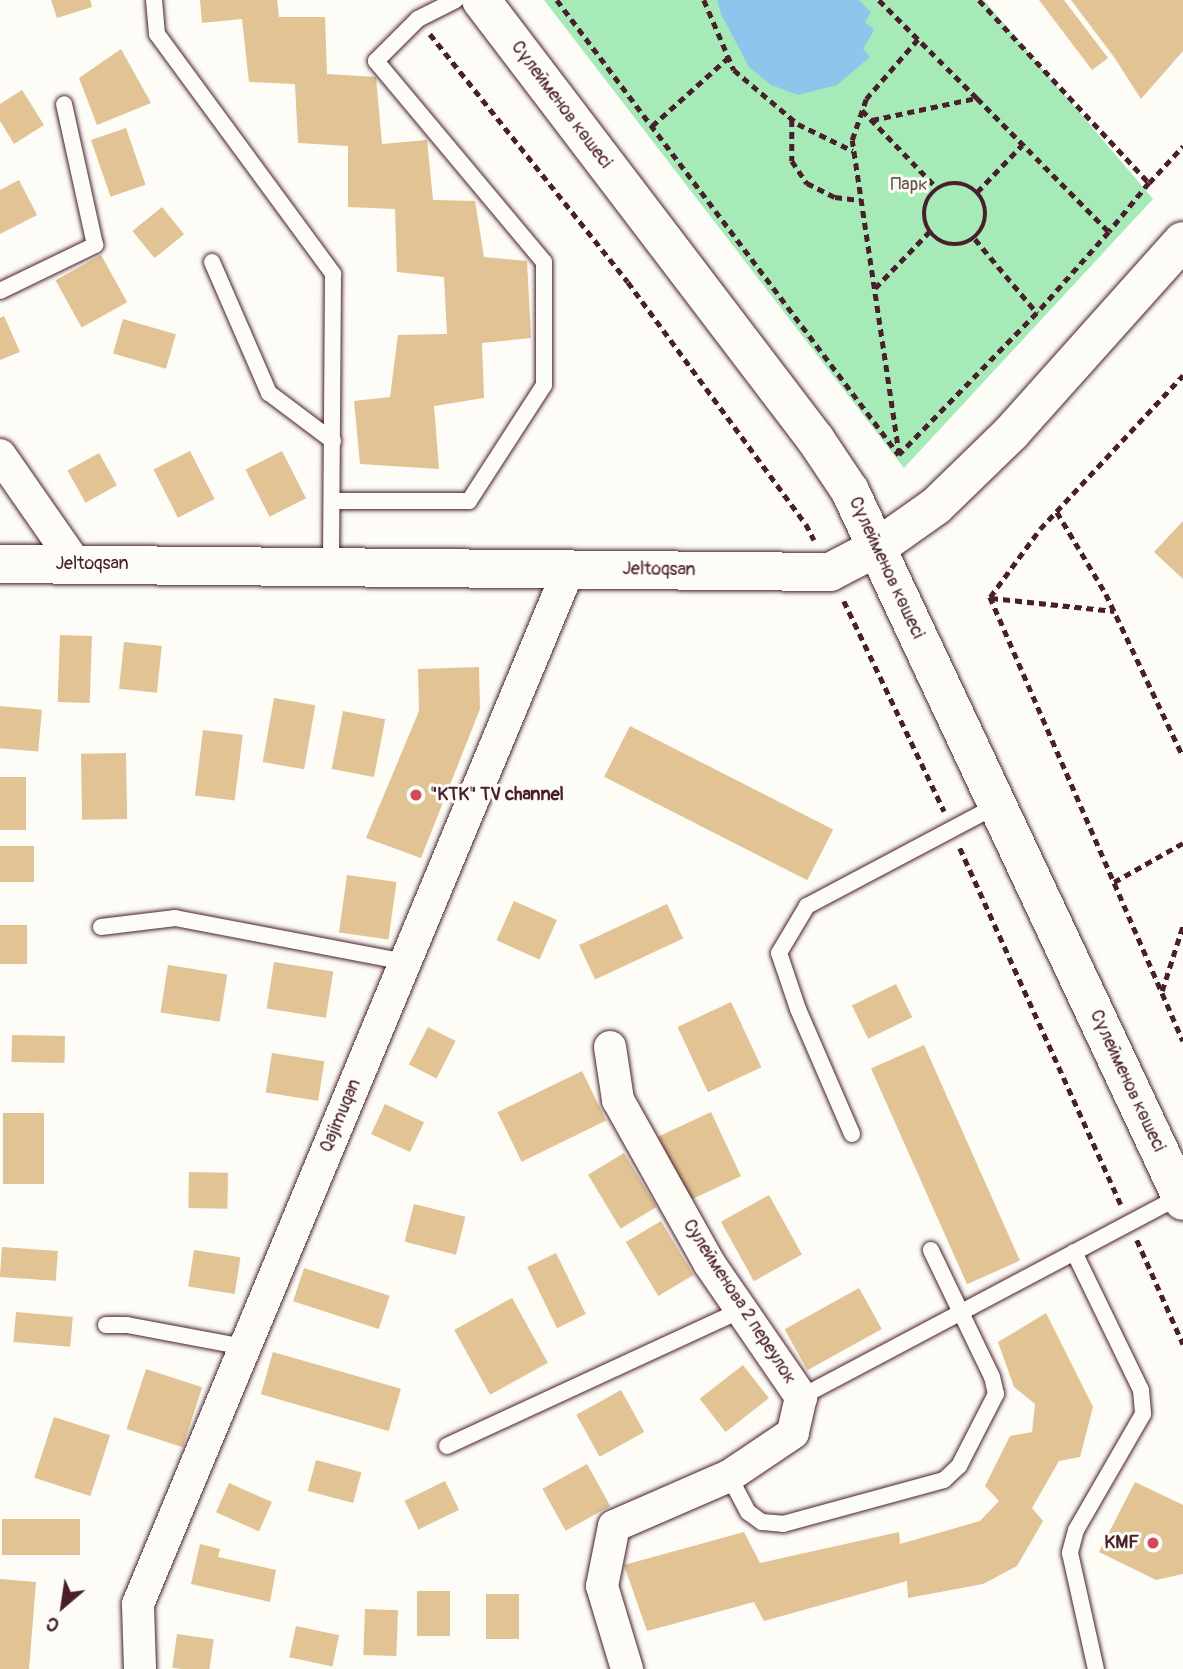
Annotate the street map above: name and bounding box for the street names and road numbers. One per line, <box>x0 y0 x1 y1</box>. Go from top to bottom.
street label: Сүлейменов көшесі <box>506 37 616 173</box>
street label: Сүлейменов көшесі <box>844 494 928 642</box>
street label: Jeltoqsan <box>55 553 129 575</box>
street label: Jeltoqsan <box>622 559 696 581</box>
street label: Сүлейменов көшесі <box>1085 1007 1169 1155</box>
street label: Qajimuqan <box>316 1076 366 1156</box>
street label: Сулейменова 2 переулок <box>678 1216 800 1388</box>

